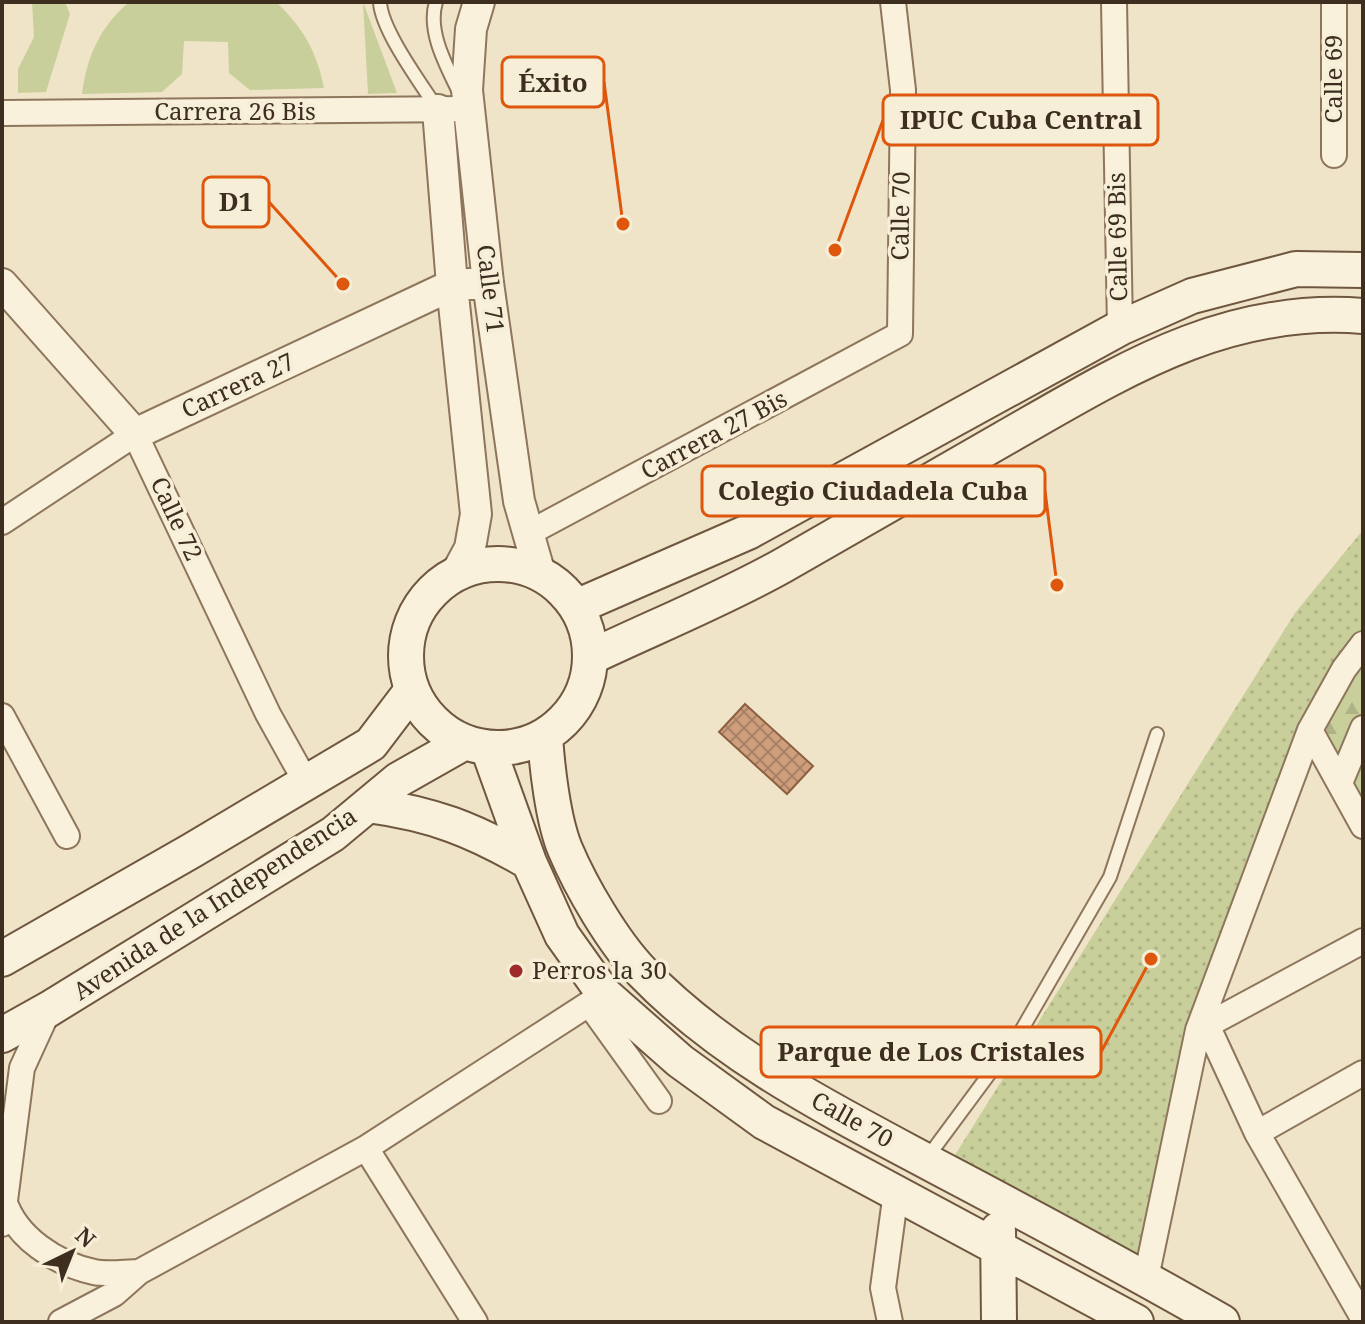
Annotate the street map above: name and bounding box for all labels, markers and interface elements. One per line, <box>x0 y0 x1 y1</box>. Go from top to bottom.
street label: Calle 69 <box>1316 34 1349 124</box>
callout: Éxito <box>502 57 604 107</box>
text: Éxito <box>518 64 588 100</box>
street label: Carrera 26 Bis <box>154 94 316 127</box>
callout: IPUC Cuba Central <box>883 95 1158 145</box>
text: IPUC Cuba Central <box>900 101 1142 137</box>
street label: Calle 70 <box>882 171 917 261</box>
street label: Calle 69 Bis <box>1099 172 1134 302</box>
callout: D1 <box>203 177 269 227</box>
text: D1 <box>219 183 253 219</box>
street label: Calle 71 <box>470 243 513 335</box>
street label: Carrera 27 <box>176 344 299 425</box>
street label: Carrera 27 Bis <box>634 381 792 486</box>
callout: Colegio Ciudadela Cuba <box>702 466 1045 516</box>
street label: Calle 72 <box>144 471 211 566</box>
text: Colegio Ciudadela Cuba <box>718 472 1028 508</box>
street label: Avenida de la Independencia <box>66 799 362 1007</box>
place label: Perros la 30 <box>532 953 667 986</box>
marker: Perros la 30 <box>507 962 525 980</box>
callout: Parque de Los Cristales <box>761 1027 1101 1077</box>
text: Parque de Los Cristales <box>777 1033 1085 1069</box>
street label: Calle 70 <box>806 1083 900 1155</box>
north arrow <box>32 1212 112 1292</box>
text: N <box>70 1220 103 1254</box>

